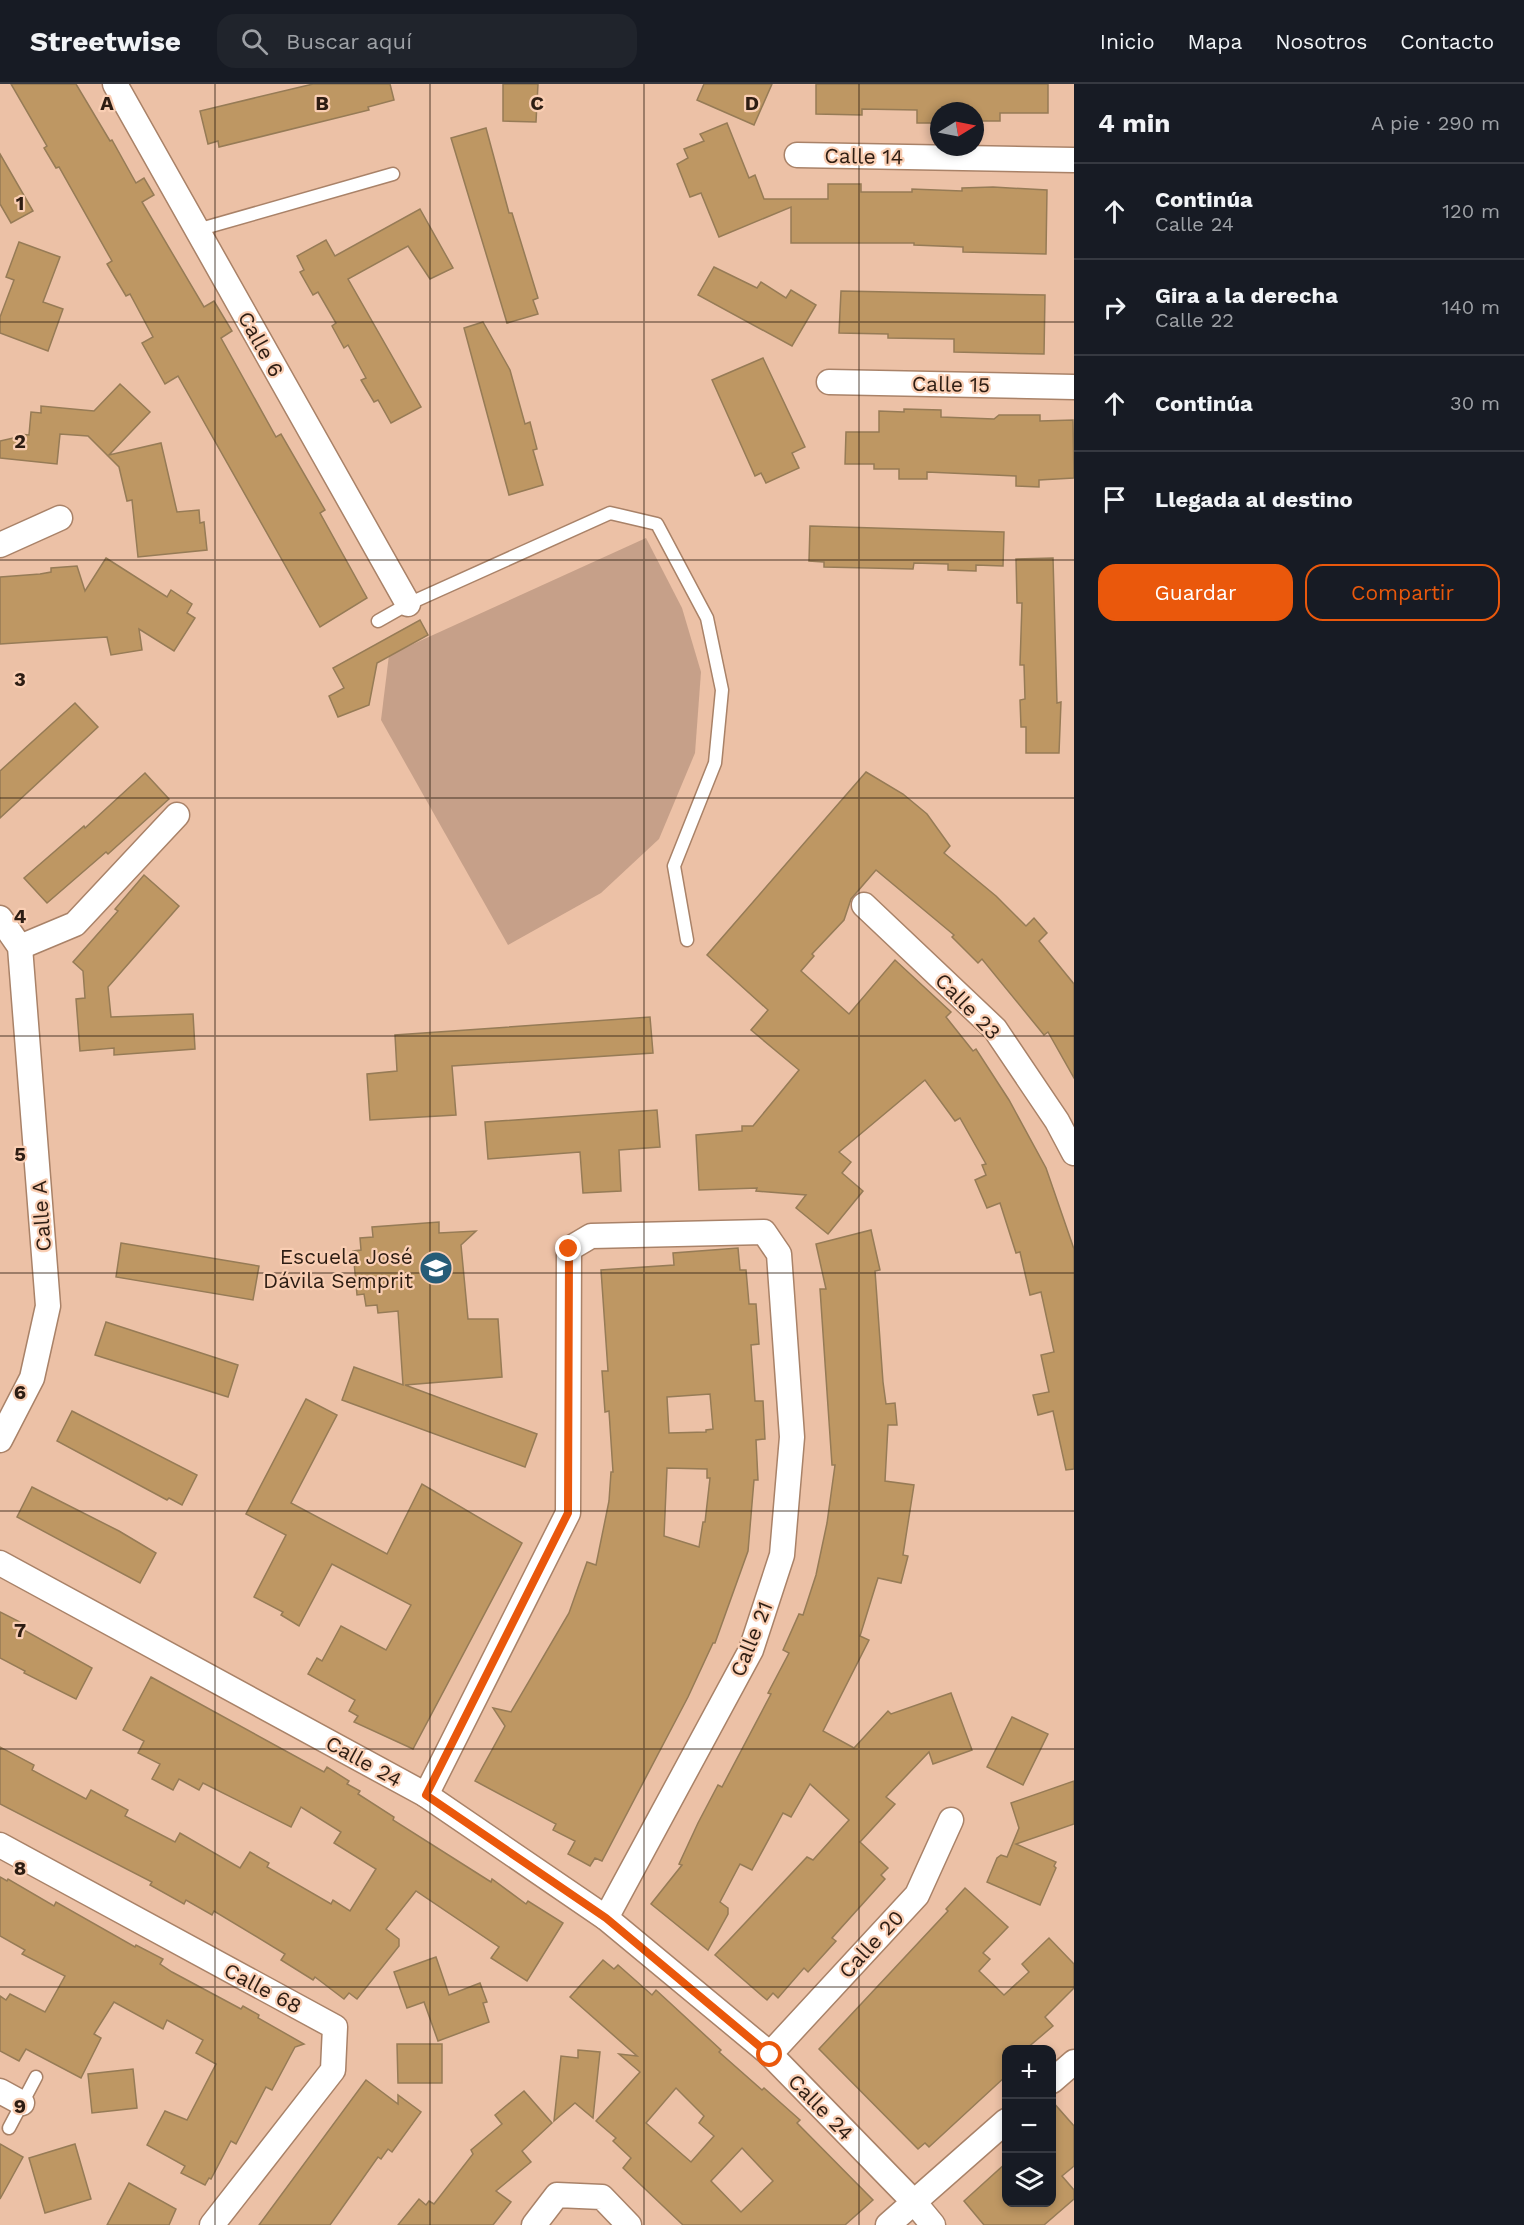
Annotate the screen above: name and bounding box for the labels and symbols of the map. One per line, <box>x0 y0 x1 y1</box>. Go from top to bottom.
text: A <box>100 91 114 115</box>
text: B <box>315 91 329 115</box>
text: C <box>530 91 544 115</box>
text: D <box>745 91 759 115</box>
north arrow <box>930 102 984 156</box>
street label: Calle 14 <box>824 143 904 169</box>
text: 1 <box>16 191 24 215</box>
street label: Calle 6 <box>233 307 289 381</box>
street label: Calle 15 <box>912 371 990 397</box>
text: 2 <box>14 429 26 453</box>
text: 3 <box>14 667 26 691</box>
text: 4 <box>14 904 27 928</box>
street label: Calle 23 <box>930 967 1006 1045</box>
text: 5 <box>14 1142 26 1166</box>
street label: Calle A <box>26 1179 56 1253</box>
route end <box>555 1235 581 1261</box>
place label: Escuela José Dávila Semprit <box>263 1244 413 1293</box>
school or university icon: Escuela José Dávila Semprit <box>418 1250 454 1286</box>
text: 6 <box>14 1380 26 1404</box>
street label: Calle 21 <box>725 1598 777 1680</box>
text: 7 <box>14 1618 26 1642</box>
street label: Calle 24 <box>322 1730 406 1792</box>
text: 8 <box>14 1856 26 1880</box>
street label: Calle 20 <box>833 1905 909 1983</box>
street label: Calle 68 <box>220 1957 306 2019</box>
route start <box>756 2041 782 2067</box>
street label: Calle 24 <box>783 2069 859 2145</box>
text: 9 <box>14 2094 26 2118</box>

